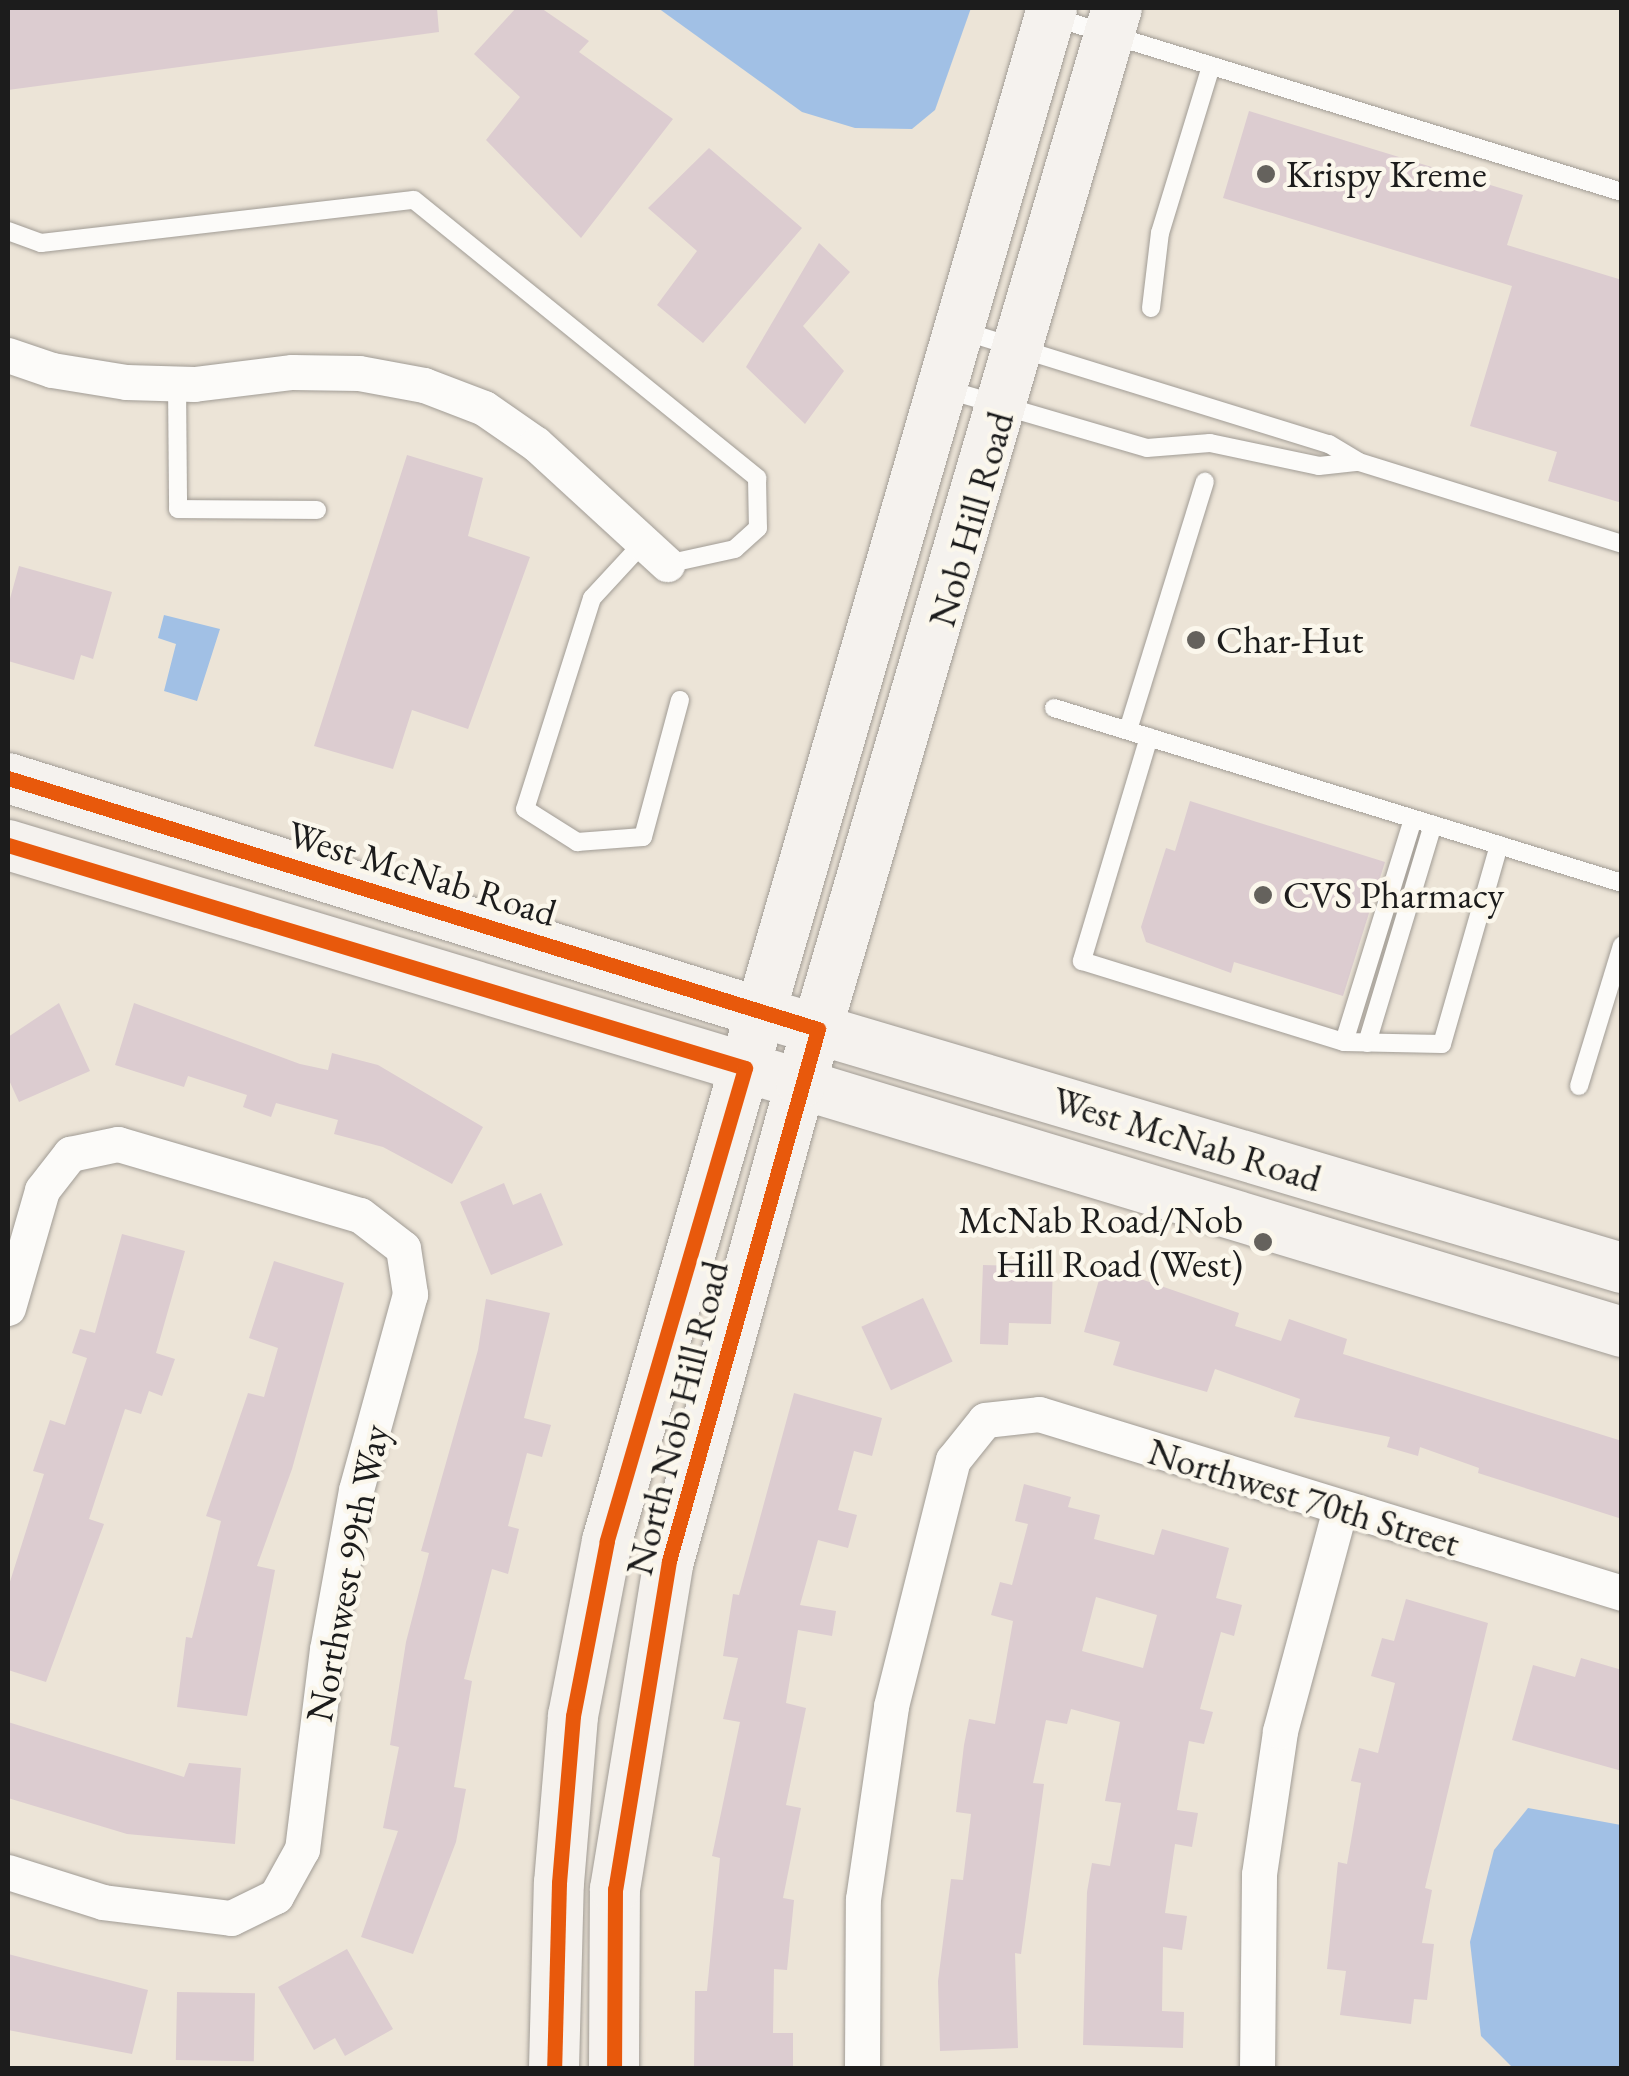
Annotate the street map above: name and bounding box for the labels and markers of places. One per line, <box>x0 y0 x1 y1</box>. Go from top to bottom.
place label: Krispy Kreme <box>1286 151 1487 197</box>
marker: Krispy Kreme <box>1255 163 1277 185</box>
place label: Char-Hut <box>1216 617 1364 663</box>
marker: Char-Hut <box>1185 629 1207 651</box>
place label: CVS Pharmacy <box>1283 872 1504 918</box>
marker: CVS Pharmacy <box>1252 884 1274 906</box>
place label: McNab Road/Nob Hill Road (West) <box>958 1197 1243 1286</box>
marker: McNab Road/Nob Hill Road (West) <box>1252 1231 1274 1253</box>

